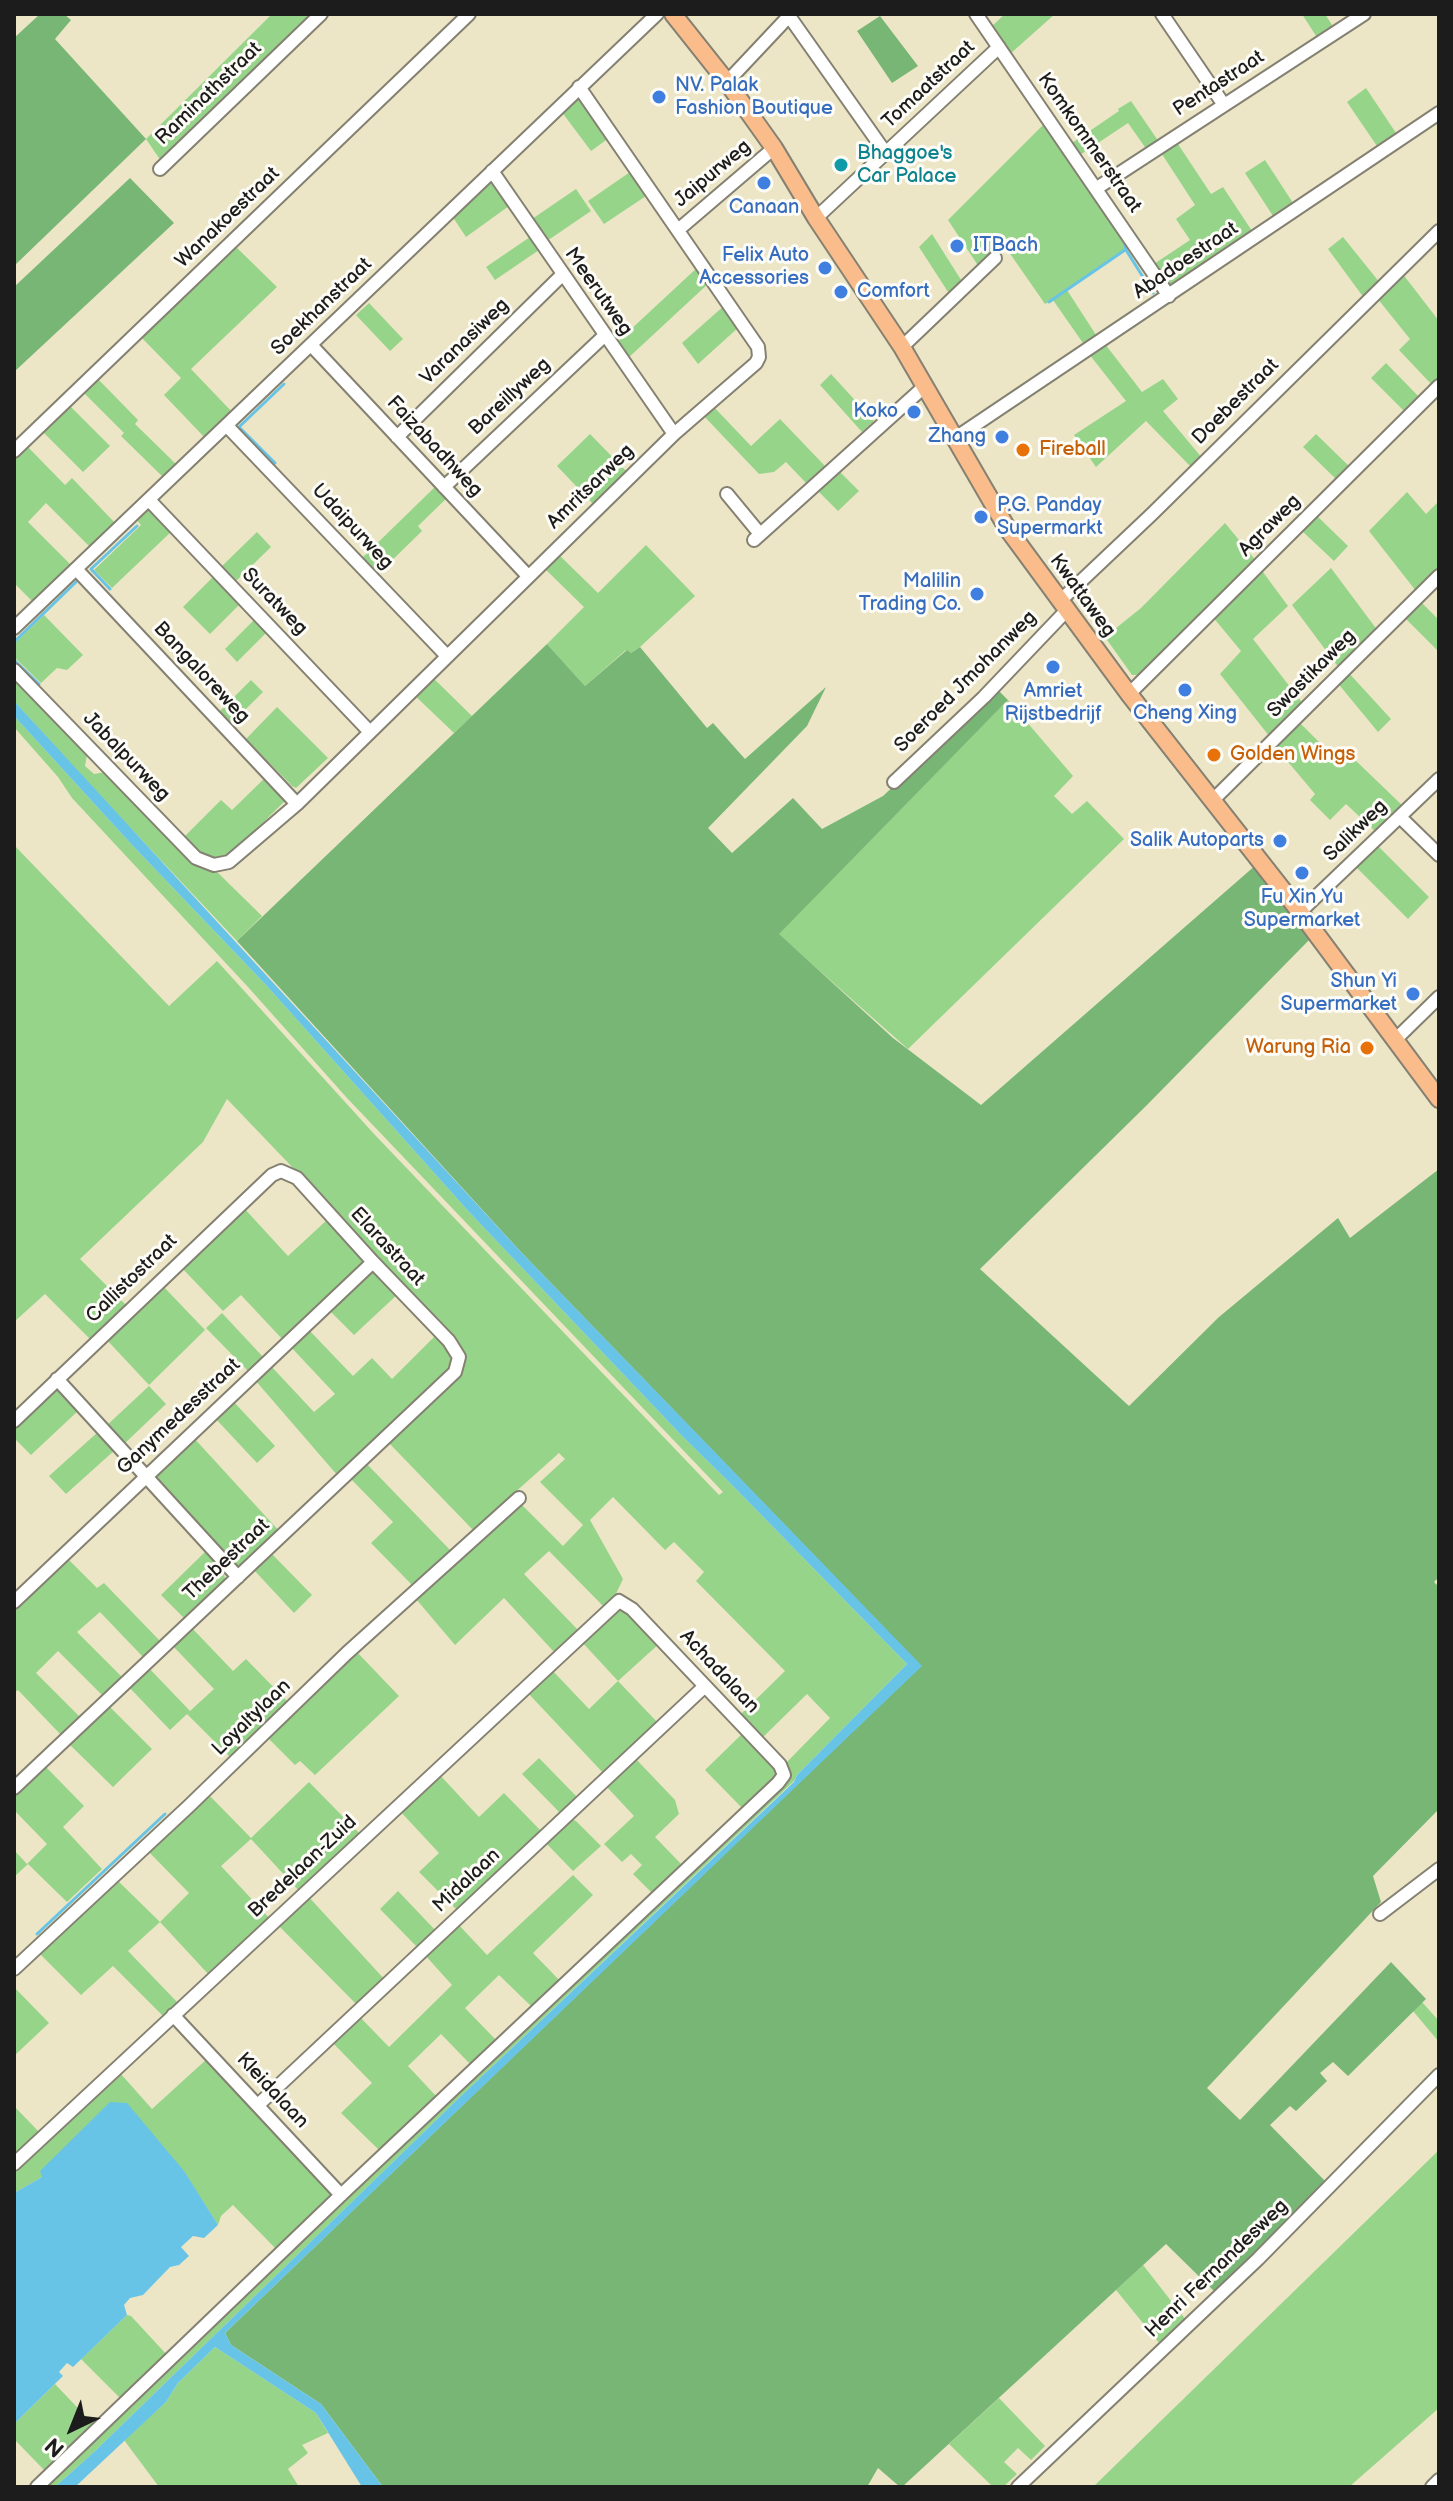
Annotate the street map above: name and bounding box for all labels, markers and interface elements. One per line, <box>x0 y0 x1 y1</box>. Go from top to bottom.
street label: Tomaatstraat <box>878 36 980 134</box>
street label: Raminathstraat <box>151 37 267 151</box>
street label: Pentastraat <box>1169 46 1269 122</box>
street label: Komkommerstraat <box>1032 68 1146 218</box>
place label: NV. Palak Fashion Boutique <box>675 74 833 121</box>
marker: NV. Palak Fashion Boutique <box>650 88 668 106</box>
street label: Jaipurweg <box>670 135 756 213</box>
place label: Bhaggoe's Car Palace <box>857 142 956 189</box>
marker: Bhaggoe's Car Palace <box>832 156 850 174</box>
street label: Wanakoestraat <box>171 162 285 274</box>
marker: Canaan <box>755 174 773 192</box>
place label: Canaan <box>729 196 799 220</box>
street label: Abadoestraat <box>1129 217 1243 305</box>
place label: ITBach <box>973 234 1038 258</box>
marker: ITBach <box>948 237 966 255</box>
street label: Meerutweg <box>559 243 637 341</box>
place label: Felix Auto Accessories <box>699 244 809 291</box>
street label: Soekhanstraat <box>267 253 377 361</box>
marker: Felix Auto Accessories <box>816 259 834 277</box>
place label: Comfort <box>857 280 930 304</box>
marker: Comfort <box>832 283 850 301</box>
street label: Varanasiweg <box>416 294 514 390</box>
street label: Bareillyweg <box>464 353 556 441</box>
street label: Doebestraat <box>1188 354 1284 450</box>
street label: Faizabadhweg <box>381 391 487 503</box>
place label: Koko <box>853 400 898 424</box>
marker: Koko <box>905 403 923 421</box>
place label: Zhang <box>929 425 986 449</box>
marker: Zhang <box>993 428 1011 446</box>
place label: Fireball <box>1039 438 1106 462</box>
street label: Amritsarweg <box>542 440 640 534</box>
marker: Fireball <box>1014 441 1032 459</box>
street label: Udaipurweg <box>306 479 398 575</box>
street label: Agraweg <box>1234 490 1306 562</box>
place label: P.G. Panday Supermarkt <box>997 494 1103 541</box>
marker: P.G. Panday Supermarkt <box>972 508 990 526</box>
street label: Kwattaweg <box>1044 550 1120 642</box>
street label: Suratweg <box>236 563 312 641</box>
place label: Malilin Trading Co. <box>859 570 961 617</box>
marker: Malilin Trading Co. <box>968 585 986 603</box>
street label: Soeroed Jmohanweg <box>890 606 1042 758</box>
street label: Bangaloreweg <box>148 617 254 729</box>
street label: Swastikaweg <box>1263 625 1361 723</box>
marker: Amriet Rijstbedrijf <box>1044 658 1062 676</box>
place label: Amriet Rijstbedrijf <box>1004 680 1102 727</box>
marker: Cheng Xing <box>1176 681 1194 699</box>
place label: Cheng Xing <box>1133 702 1237 726</box>
street label: Jabalpurweg <box>77 707 175 807</box>
place label: Golden Wings <box>1230 743 1355 767</box>
marker: Golden Wings <box>1205 746 1223 764</box>
street label: Salikweg <box>1319 795 1393 867</box>
place label: Salik Autoparts <box>1130 829 1264 853</box>
marker: Salik Autoparts <box>1271 832 1289 850</box>
marker: Fu Xin Yu Supermarket <box>1293 864 1311 882</box>
place label: Fu Xin Yu Supermarket <box>1244 886 1360 933</box>
place label: Shun Yi Supermarket <box>1281 970 1397 1017</box>
marker: Shun Yi Supermarket <box>1404 985 1422 1003</box>
place label: Warung Ria <box>1246 1036 1351 1060</box>
marker: Warung Ria <box>1358 1039 1376 1057</box>
street label: Elarastraat <box>345 1203 429 1291</box>
street label: Callistostraat <box>81 1230 183 1328</box>
street label: Ganymedesstraat <box>112 1354 246 1480</box>
street label: Thebestraat <box>179 1514 275 1606</box>
street label: Achadalaan <box>674 1625 764 1719</box>
street label: Loyaltylaan <box>208 1675 296 1761</box>
street label: Bredelaan-Zuid <box>244 1811 362 1923</box>
street label: Midalaan <box>428 1844 506 1918</box>
street label: Kleidalaan <box>231 2048 313 2134</box>
street label: Henri Fernandesweg <box>1141 2195 1293 2343</box>
north arrow <box>32 2389 112 2469</box>
text: N <box>40 2431 71 2462</box>

